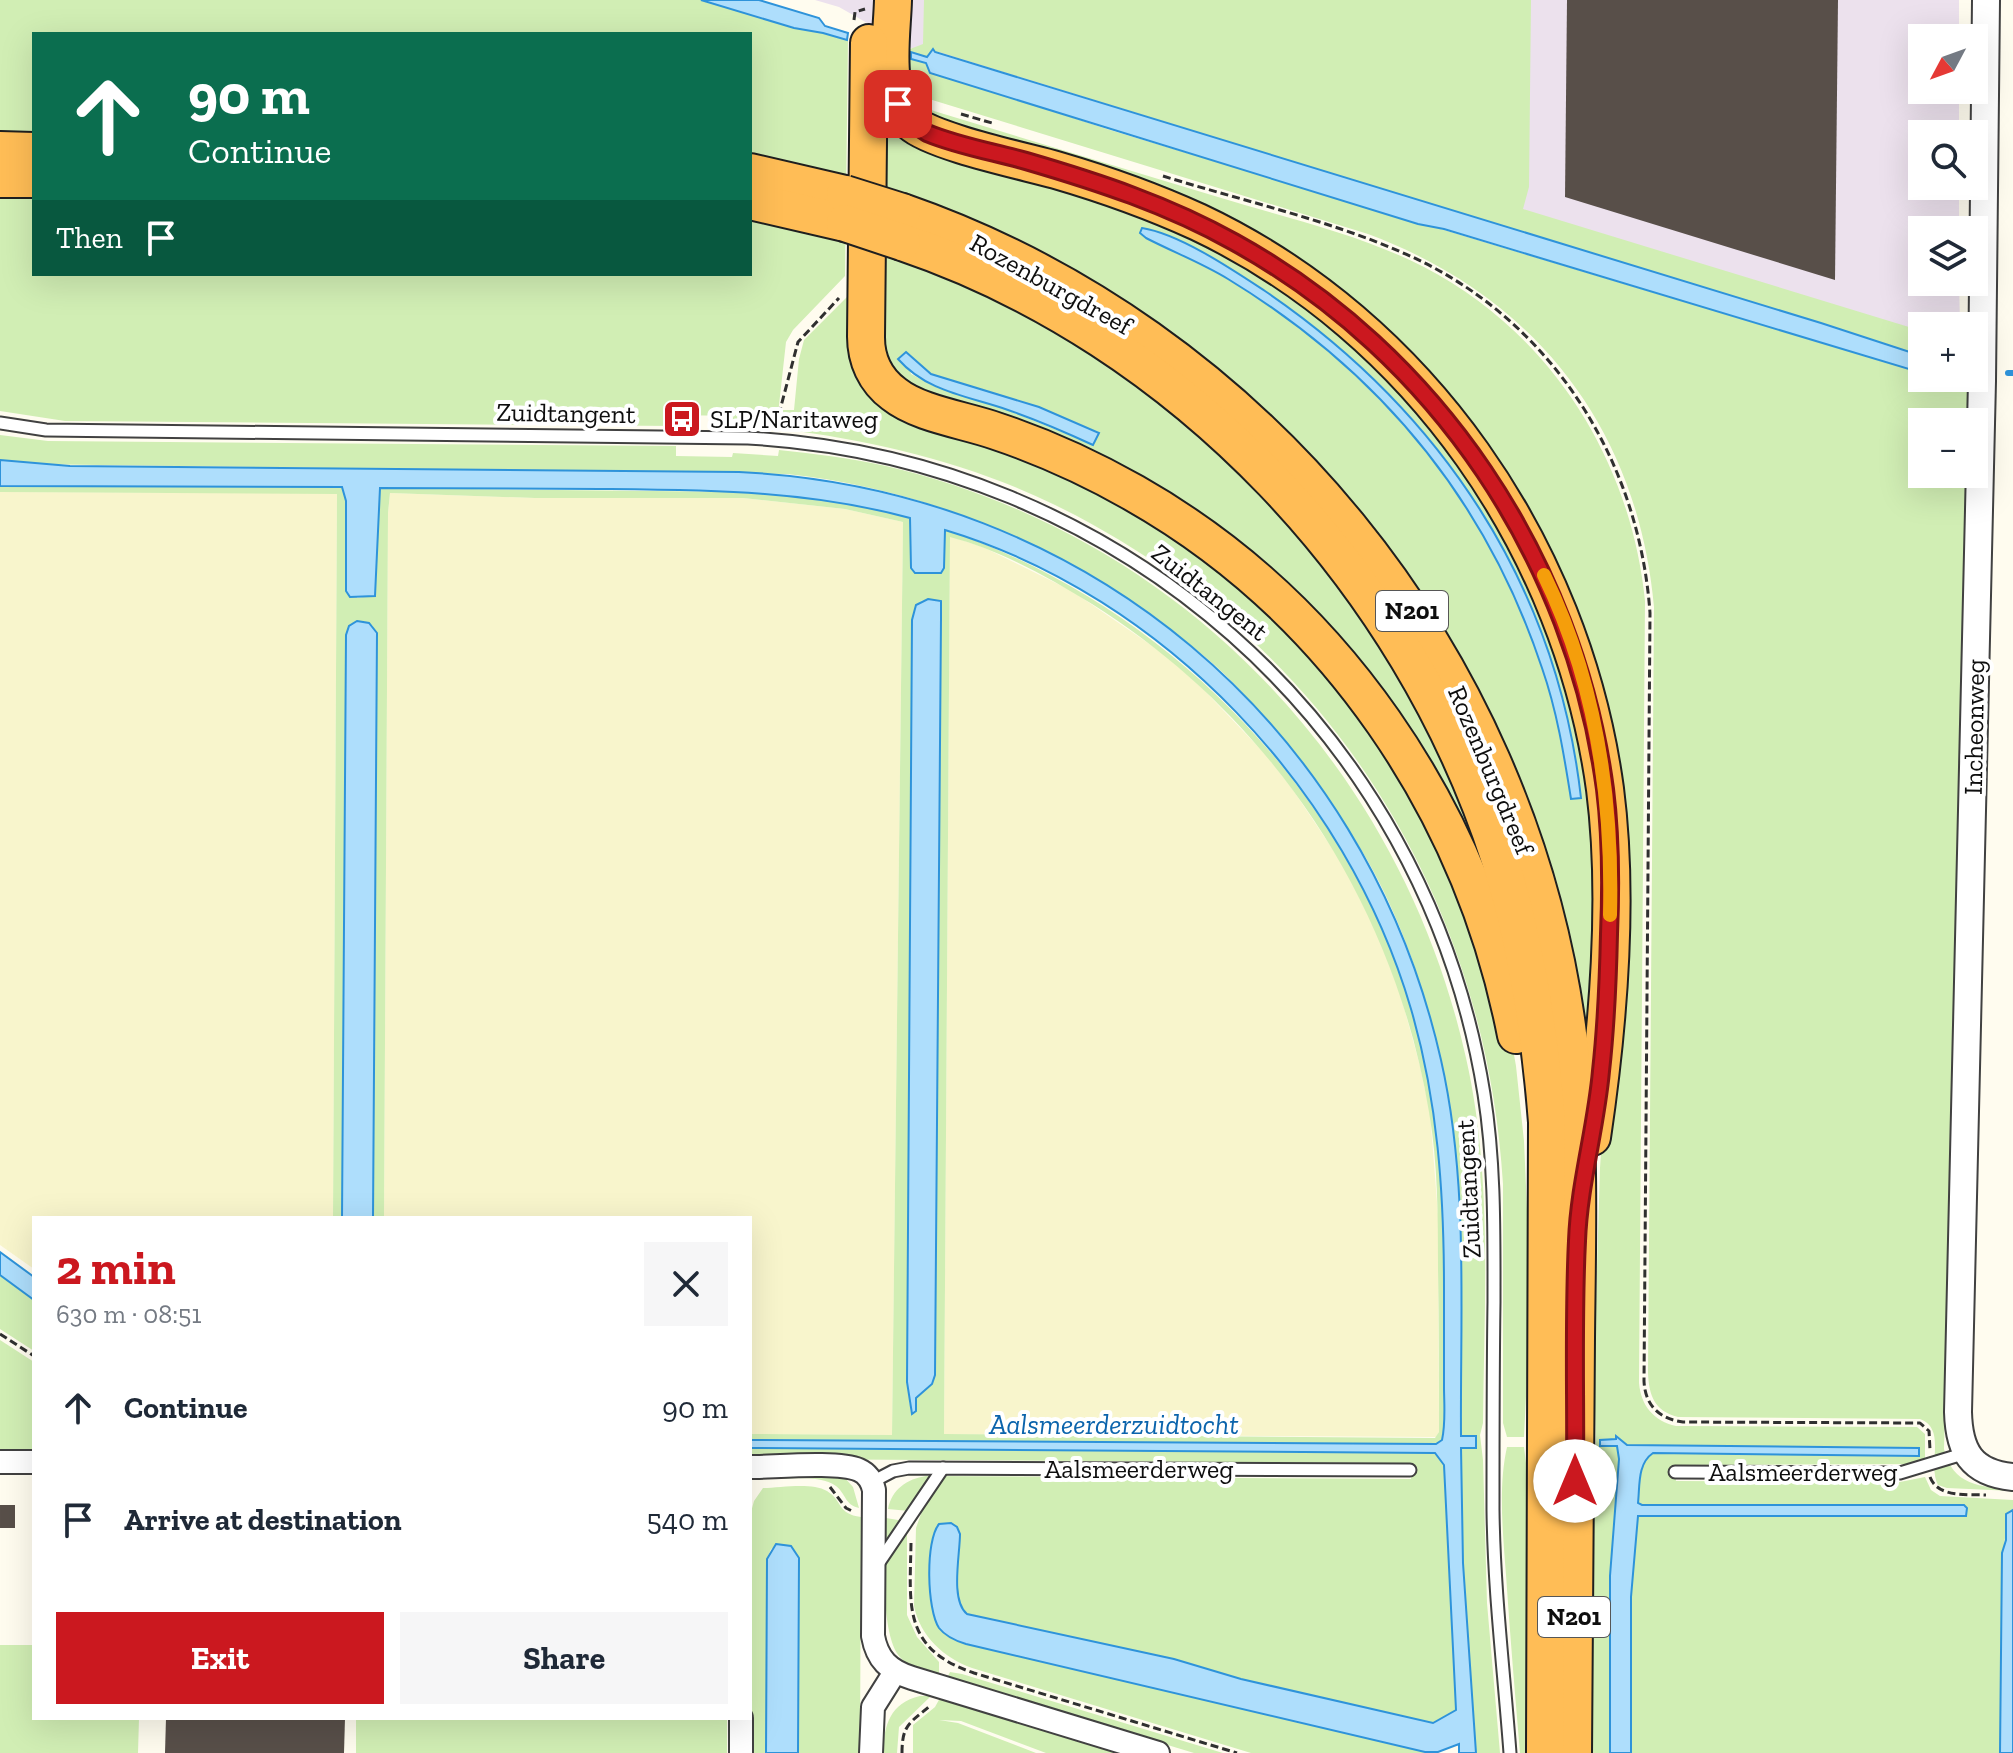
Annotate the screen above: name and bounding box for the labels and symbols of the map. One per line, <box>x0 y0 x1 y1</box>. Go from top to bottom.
north arrow <box>1908 24 1988 104</box>
pin <box>864 70 932 138</box>
street label: Rozenburgdreef <box>965 226 1139 342</box>
street label: Zuidtangent <box>496 396 636 430</box>
bus stop icon: SLP/Naritaweg <box>661 398 703 440</box>
place label: SLP/Naritaweg <box>710 403 878 435</box>
street label: Zuidtangent <box>1145 537 1275 648</box>
road number: N201 <box>1376 591 1448 631</box>
street label: Incheonweg <box>1957 659 1991 795</box>
street label: Rozenburgdreef <box>1441 681 1542 861</box>
street label: Zuidtangent <box>1448 1118 1488 1259</box>
water label: Aalsmeerderzuidtocht <box>988 1408 1239 1441</box>
position arrow <box>1533 1439 1617 1523</box>
street label: Aalsmeerderweg <box>1044 1453 1234 1485</box>
street label: Aalsmeerderweg <box>1708 1456 1898 1488</box>
road number: N201 <box>1538 1597 1610 1637</box>

